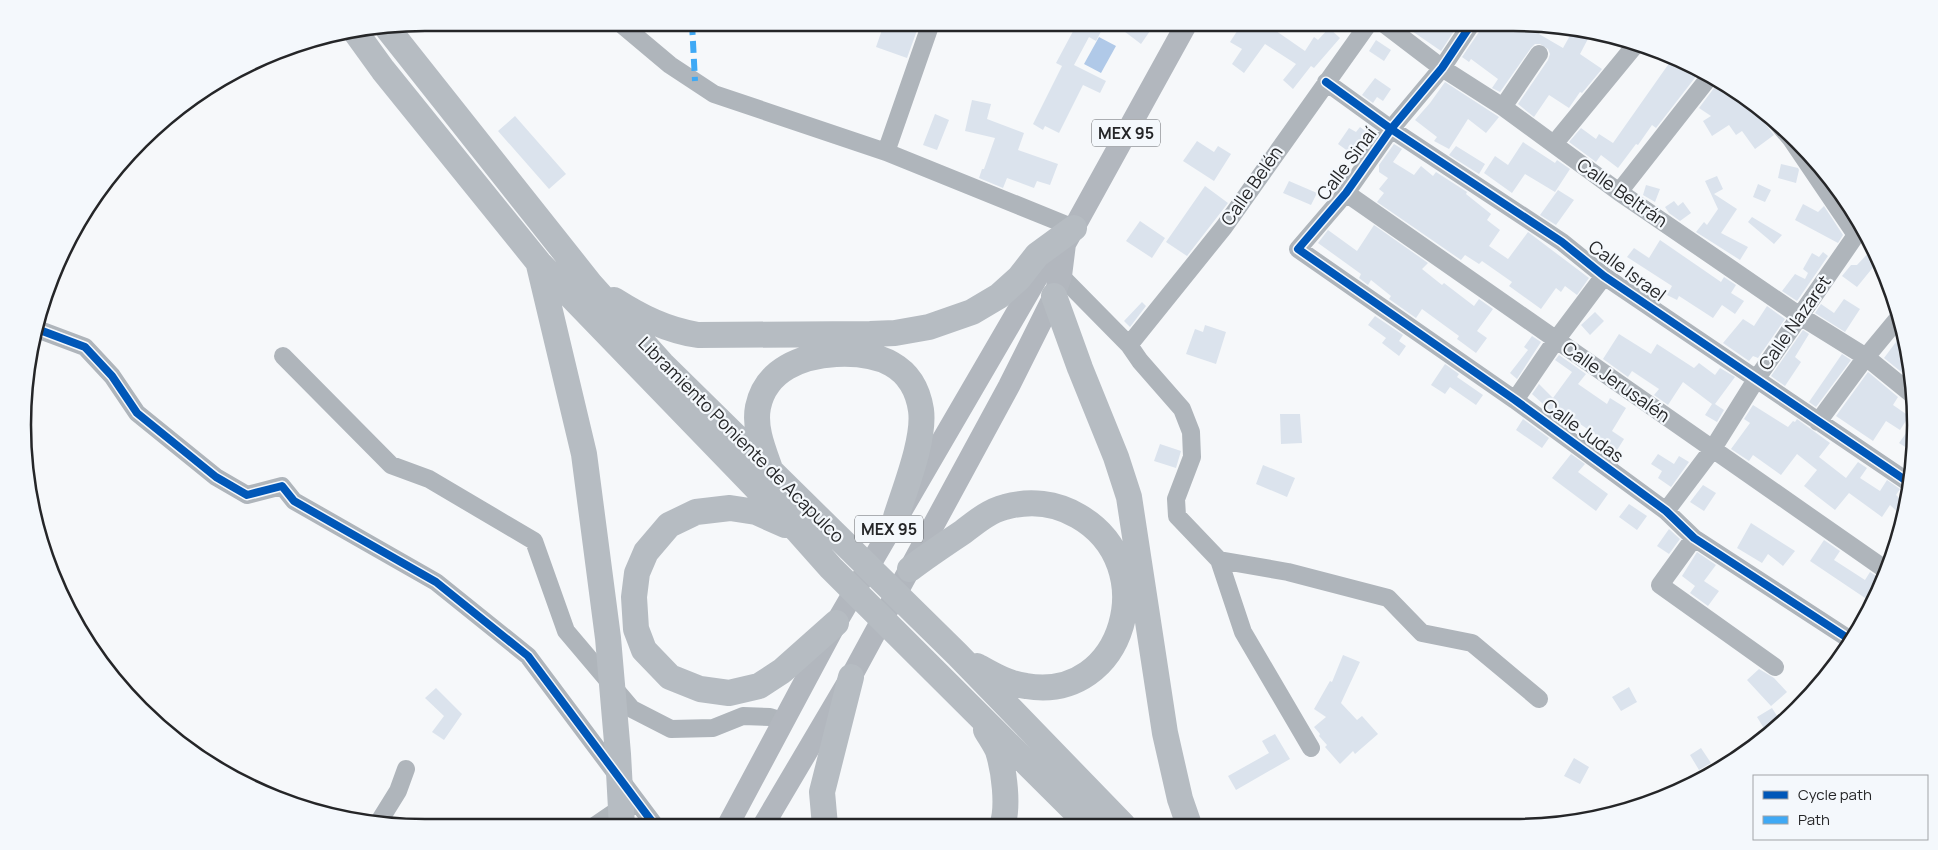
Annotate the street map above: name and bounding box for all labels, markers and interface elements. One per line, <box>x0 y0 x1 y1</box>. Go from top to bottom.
road number: MEX 95 <box>1092 120 1160 146</box>
street label: Calle Sinaí <box>1311 122 1382 205</box>
street label: Calle Belén <box>1215 141 1287 230</box>
street label: Calle Beltrán <box>1573 152 1673 232</box>
street label: Calle Israel <box>1584 234 1671 306</box>
street label: Calle Nazaret <box>1753 270 1836 375</box>
street label: Libramiento Poniente de Acapulco <box>634 331 850 547</box>
street label: Calle Jerusalén <box>1558 335 1675 427</box>
street label: Calle Judas <box>1538 393 1629 468</box>
road number: MEX 95 <box>855 516 923 542</box>
legend <box>1753 775 1928 840</box>
text: Cycle path <box>1798 784 1872 805</box>
text: Path <box>1798 809 1830 830</box>

